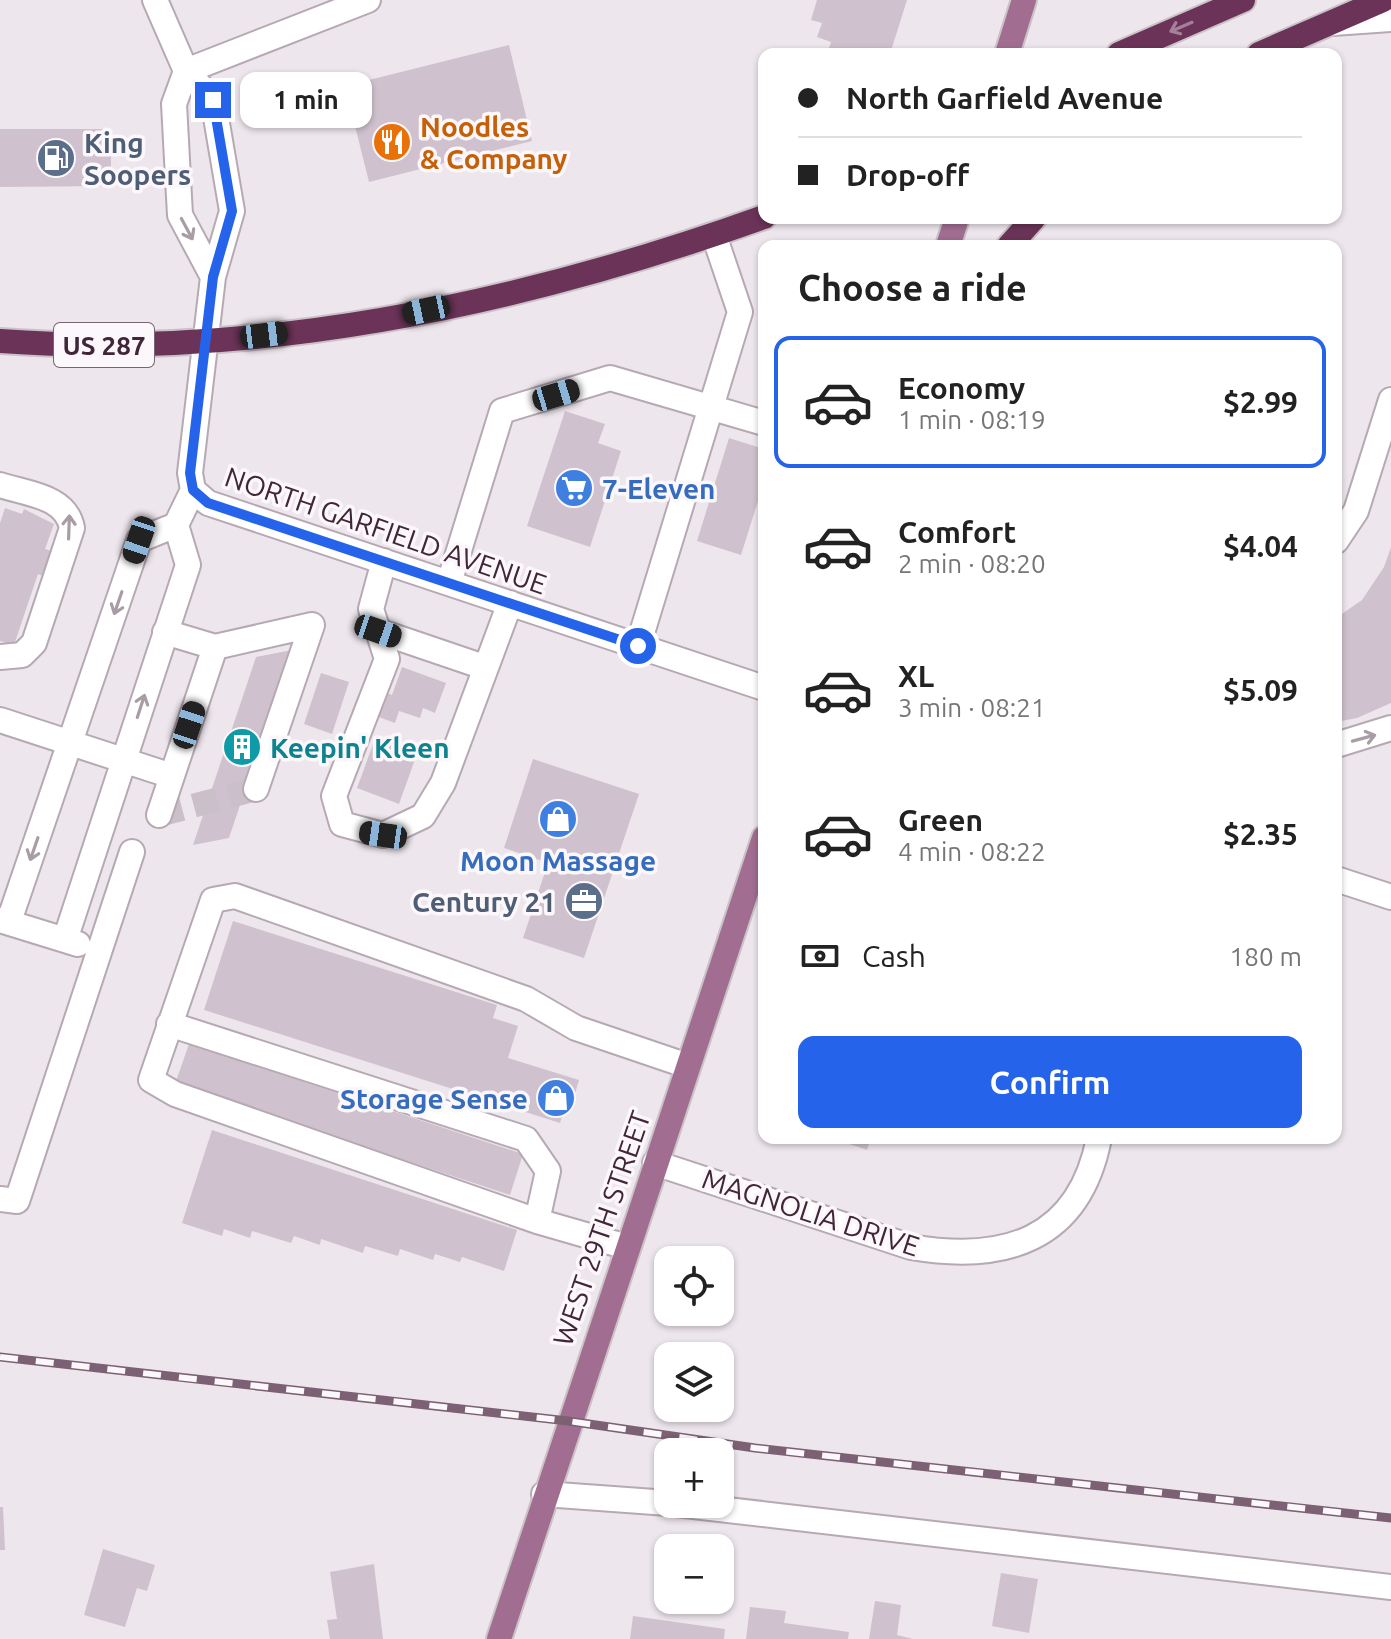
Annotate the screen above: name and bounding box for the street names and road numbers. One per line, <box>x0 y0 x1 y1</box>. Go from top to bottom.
road number: US 287 <box>54 323 154 367</box>
street label: NORTH GARFIELD AVENUE <box>221 460 551 600</box>
street label: WEST 29TH STREET <box>546 1106 656 1349</box>
street label: MAGNOLIA DRIVE <box>699 1162 923 1262</box>

